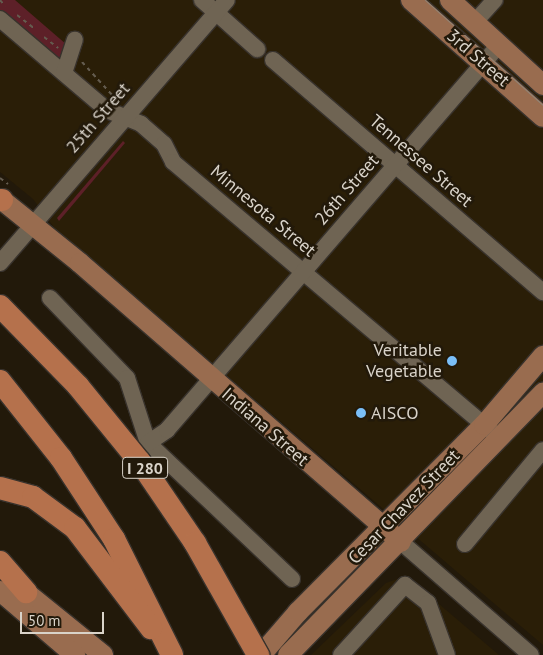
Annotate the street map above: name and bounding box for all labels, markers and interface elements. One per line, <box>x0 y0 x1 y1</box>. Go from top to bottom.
street label: 3rd Street <box>442 25 514 91</box>
street label: 25th Street <box>62 78 134 158</box>
street label: Tennessee Street <box>365 110 477 212</box>
street label: 26th Street <box>311 150 383 230</box>
street label: Minnesota Street <box>206 161 320 261</box>
place label: Veritable Vegetable <box>366 340 442 382</box>
marker: Veritable Vegetable <box>446 355 458 367</box>
street label: Indiana Street <box>217 383 313 471</box>
place label: AISCO <box>371 402 418 424</box>
marker: AISCO <box>355 407 367 419</box>
street label: Cesar Chavez Street <box>344 445 464 569</box>
road number: I 280 <box>121 454 169 482</box>
scale bar <box>22 602 106 634</box>
text: 50 m <box>28 611 61 630</box>

